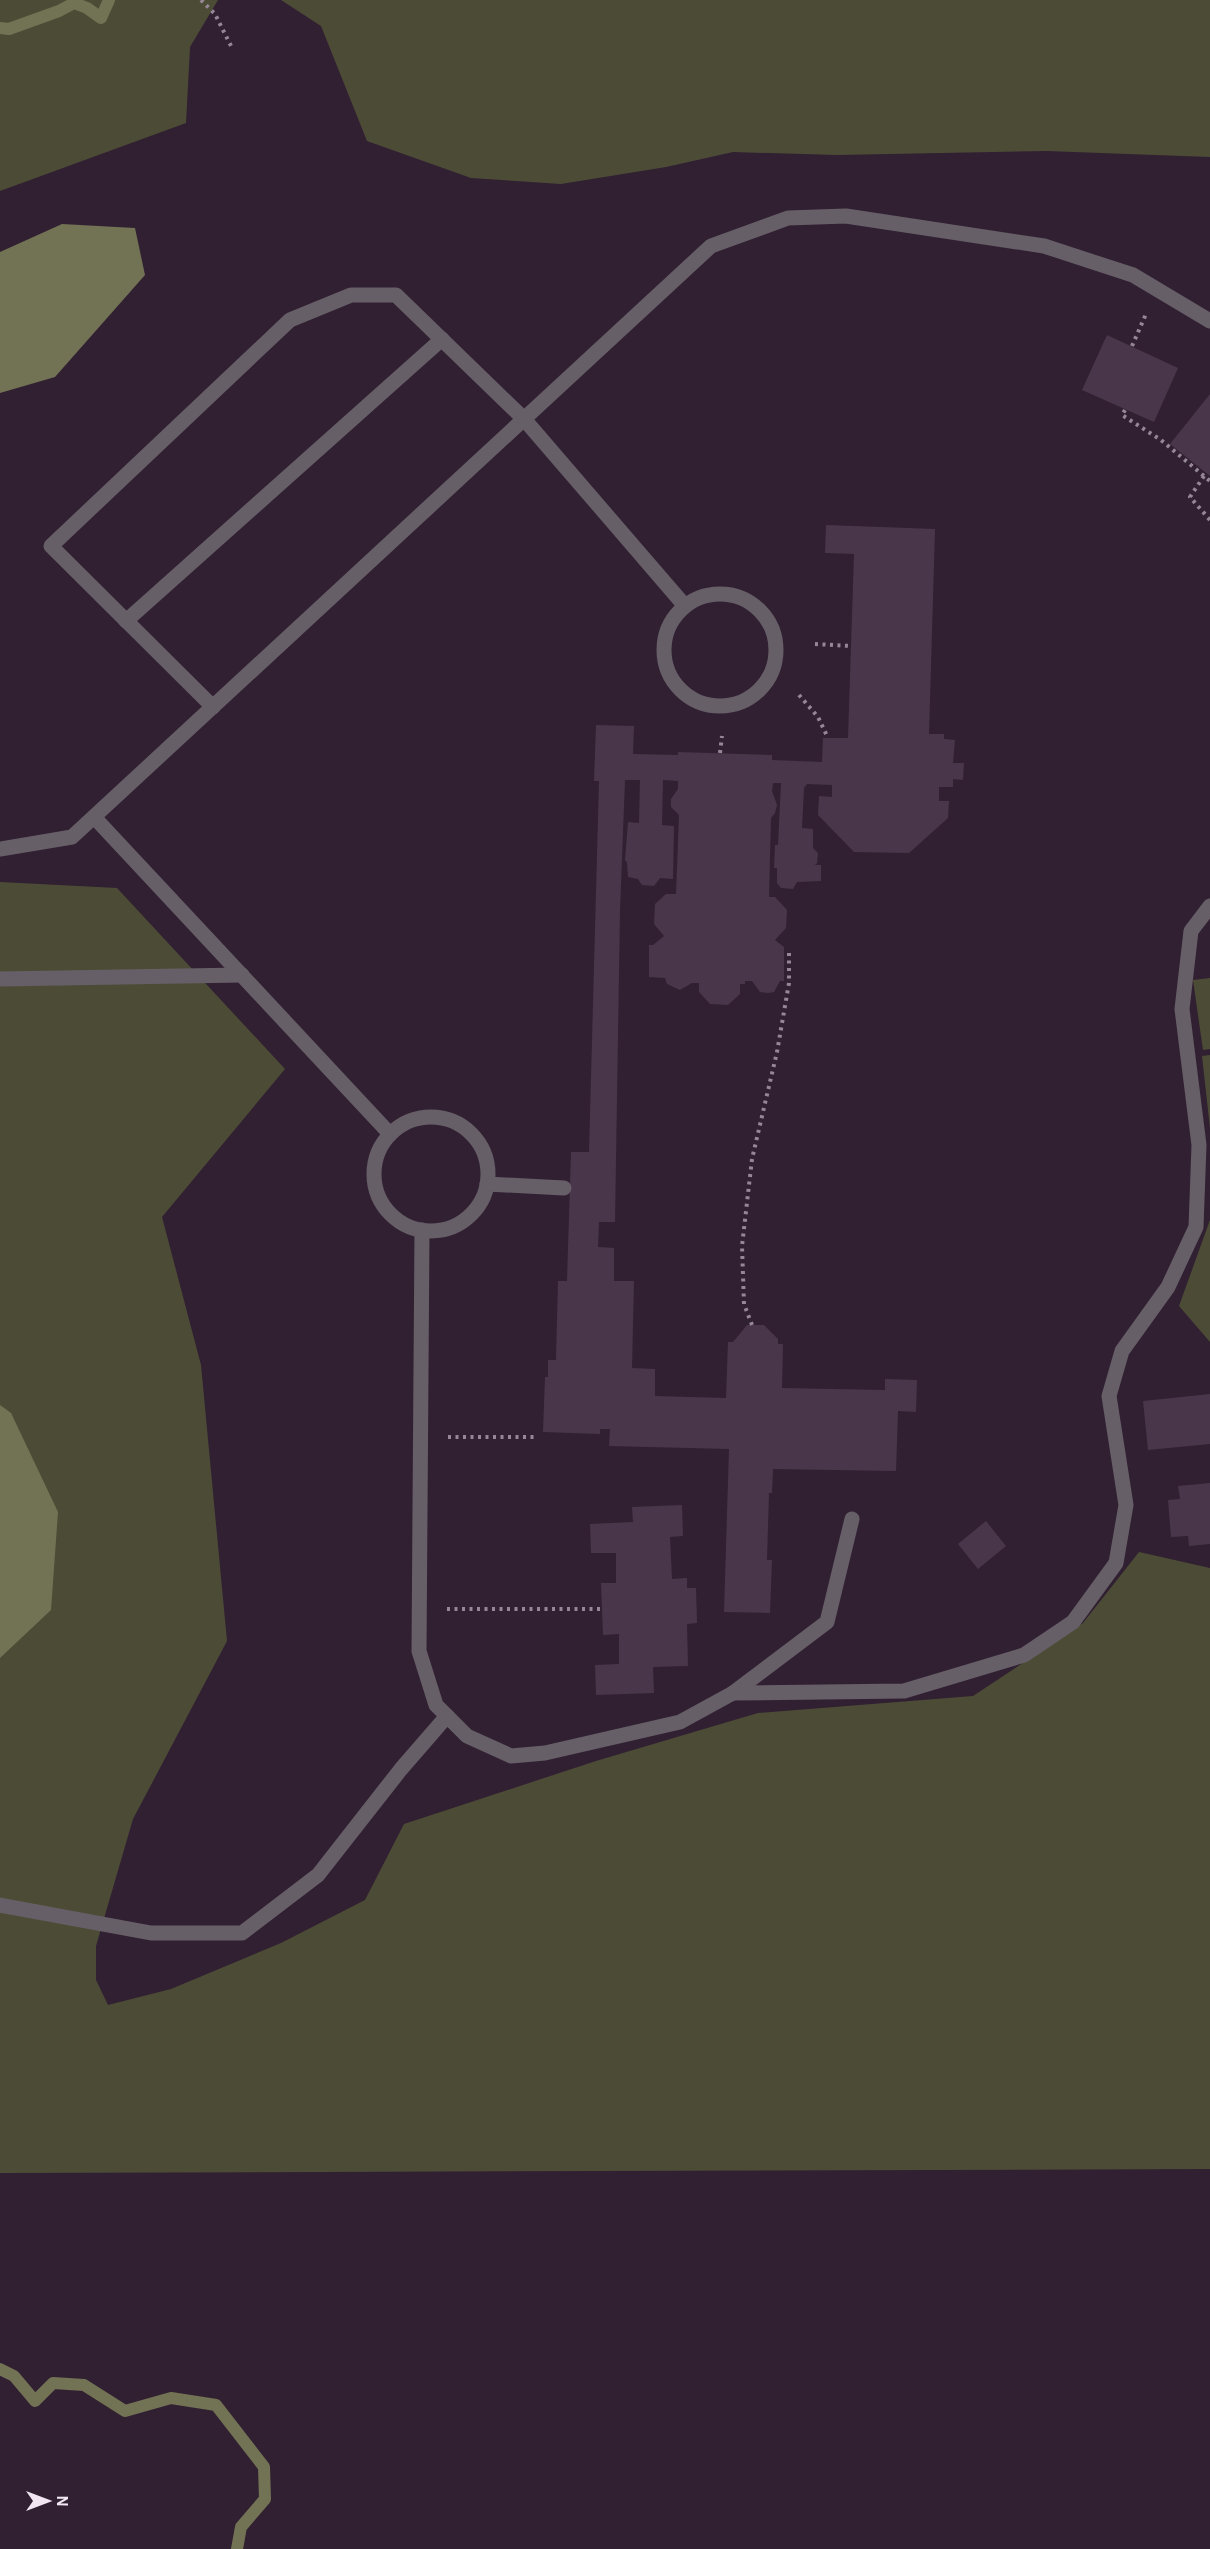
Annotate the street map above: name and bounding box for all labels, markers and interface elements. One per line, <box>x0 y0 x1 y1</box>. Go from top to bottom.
north arrow <box>18 2471 78 2531</box>
text: N <box>54 2495 70 2507</box>

